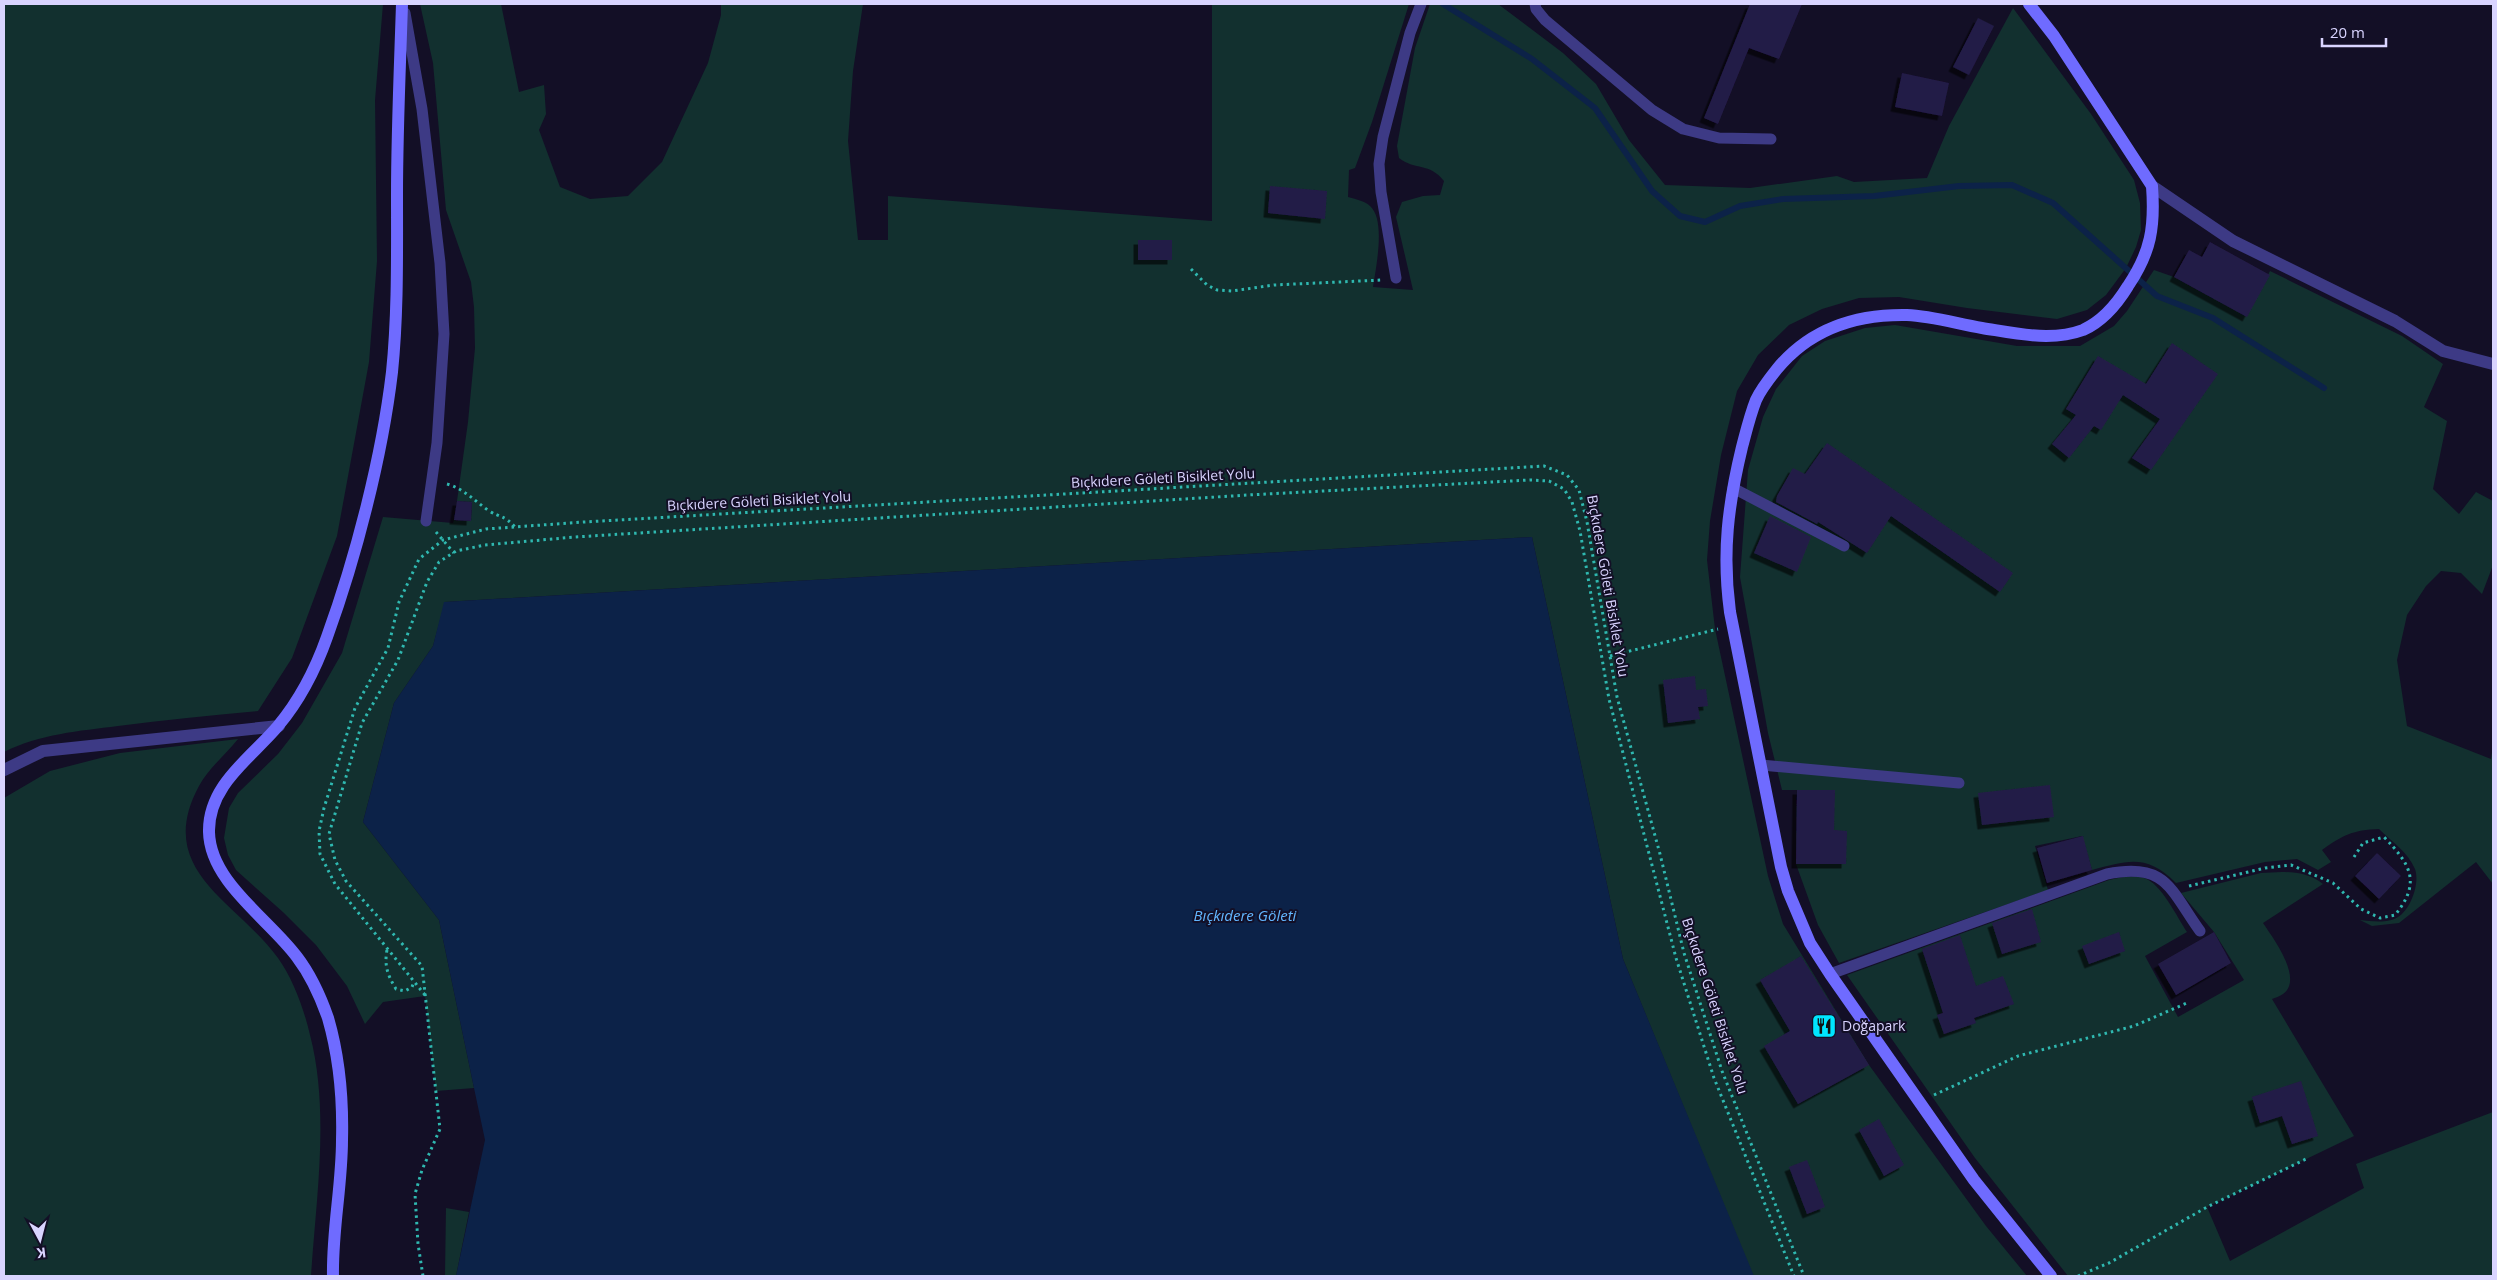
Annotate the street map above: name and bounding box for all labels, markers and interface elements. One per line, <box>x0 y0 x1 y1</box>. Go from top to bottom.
scale bar <box>2322 15 2386 47</box>
text: 20 m <box>2330 22 2365 42</box>
street label: Bıçkıdere Göleti Bisiklet Yolu <box>1070 463 1256 492</box>
street label: Bıçkıdere Göleti Bisiklet Yolu <box>666 486 852 515</box>
street label: Bıçkıdere Göleti Bisiklet Yolu <box>1583 493 1634 678</box>
water label: Bıçkıdere Göleti <box>1194 905 1297 925</box>
street label: Bıçkıdere Göleti Bisiklet Yolu <box>1678 915 1753 1097</box>
restaurant icon: Doğapark <box>1811 1013 1837 1039</box>
place label: Doğapark <box>1842 1016 1906 1035</box>
north arrow <box>15 1215 65 1265</box>
text: K <box>35 1243 47 1263</box>

